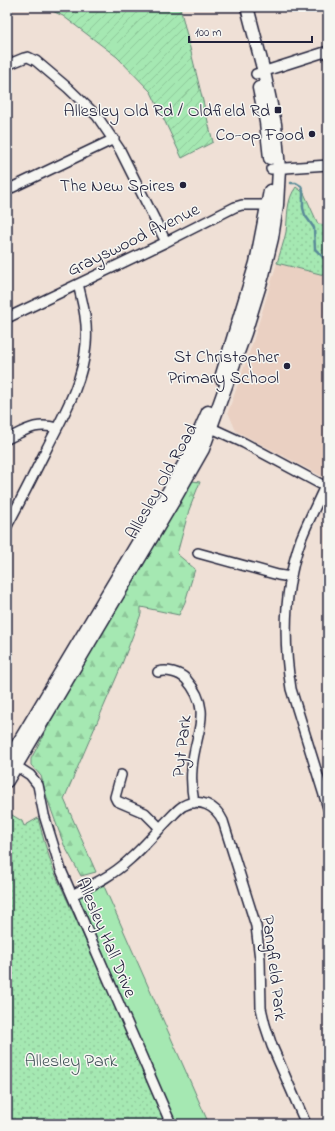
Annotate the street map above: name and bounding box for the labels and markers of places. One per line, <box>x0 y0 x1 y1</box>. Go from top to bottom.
place label: Allesley Old Rd / Oldfield Rd <box>64 99 270 125</box>
marker: Allesley Old Rd / Oldfield Rd <box>273 105 283 115</box>
place label: Co-op Food <box>215 123 304 149</box>
marker: Co-op Food <box>307 129 317 139</box>
place label: The New Spires <box>60 174 175 200</box>
marker: The New Spires <box>178 180 188 190</box>
place label: St Christopher Primary School <box>168 345 279 392</box>
marker: St Christopher Primary School <box>282 361 292 371</box>

